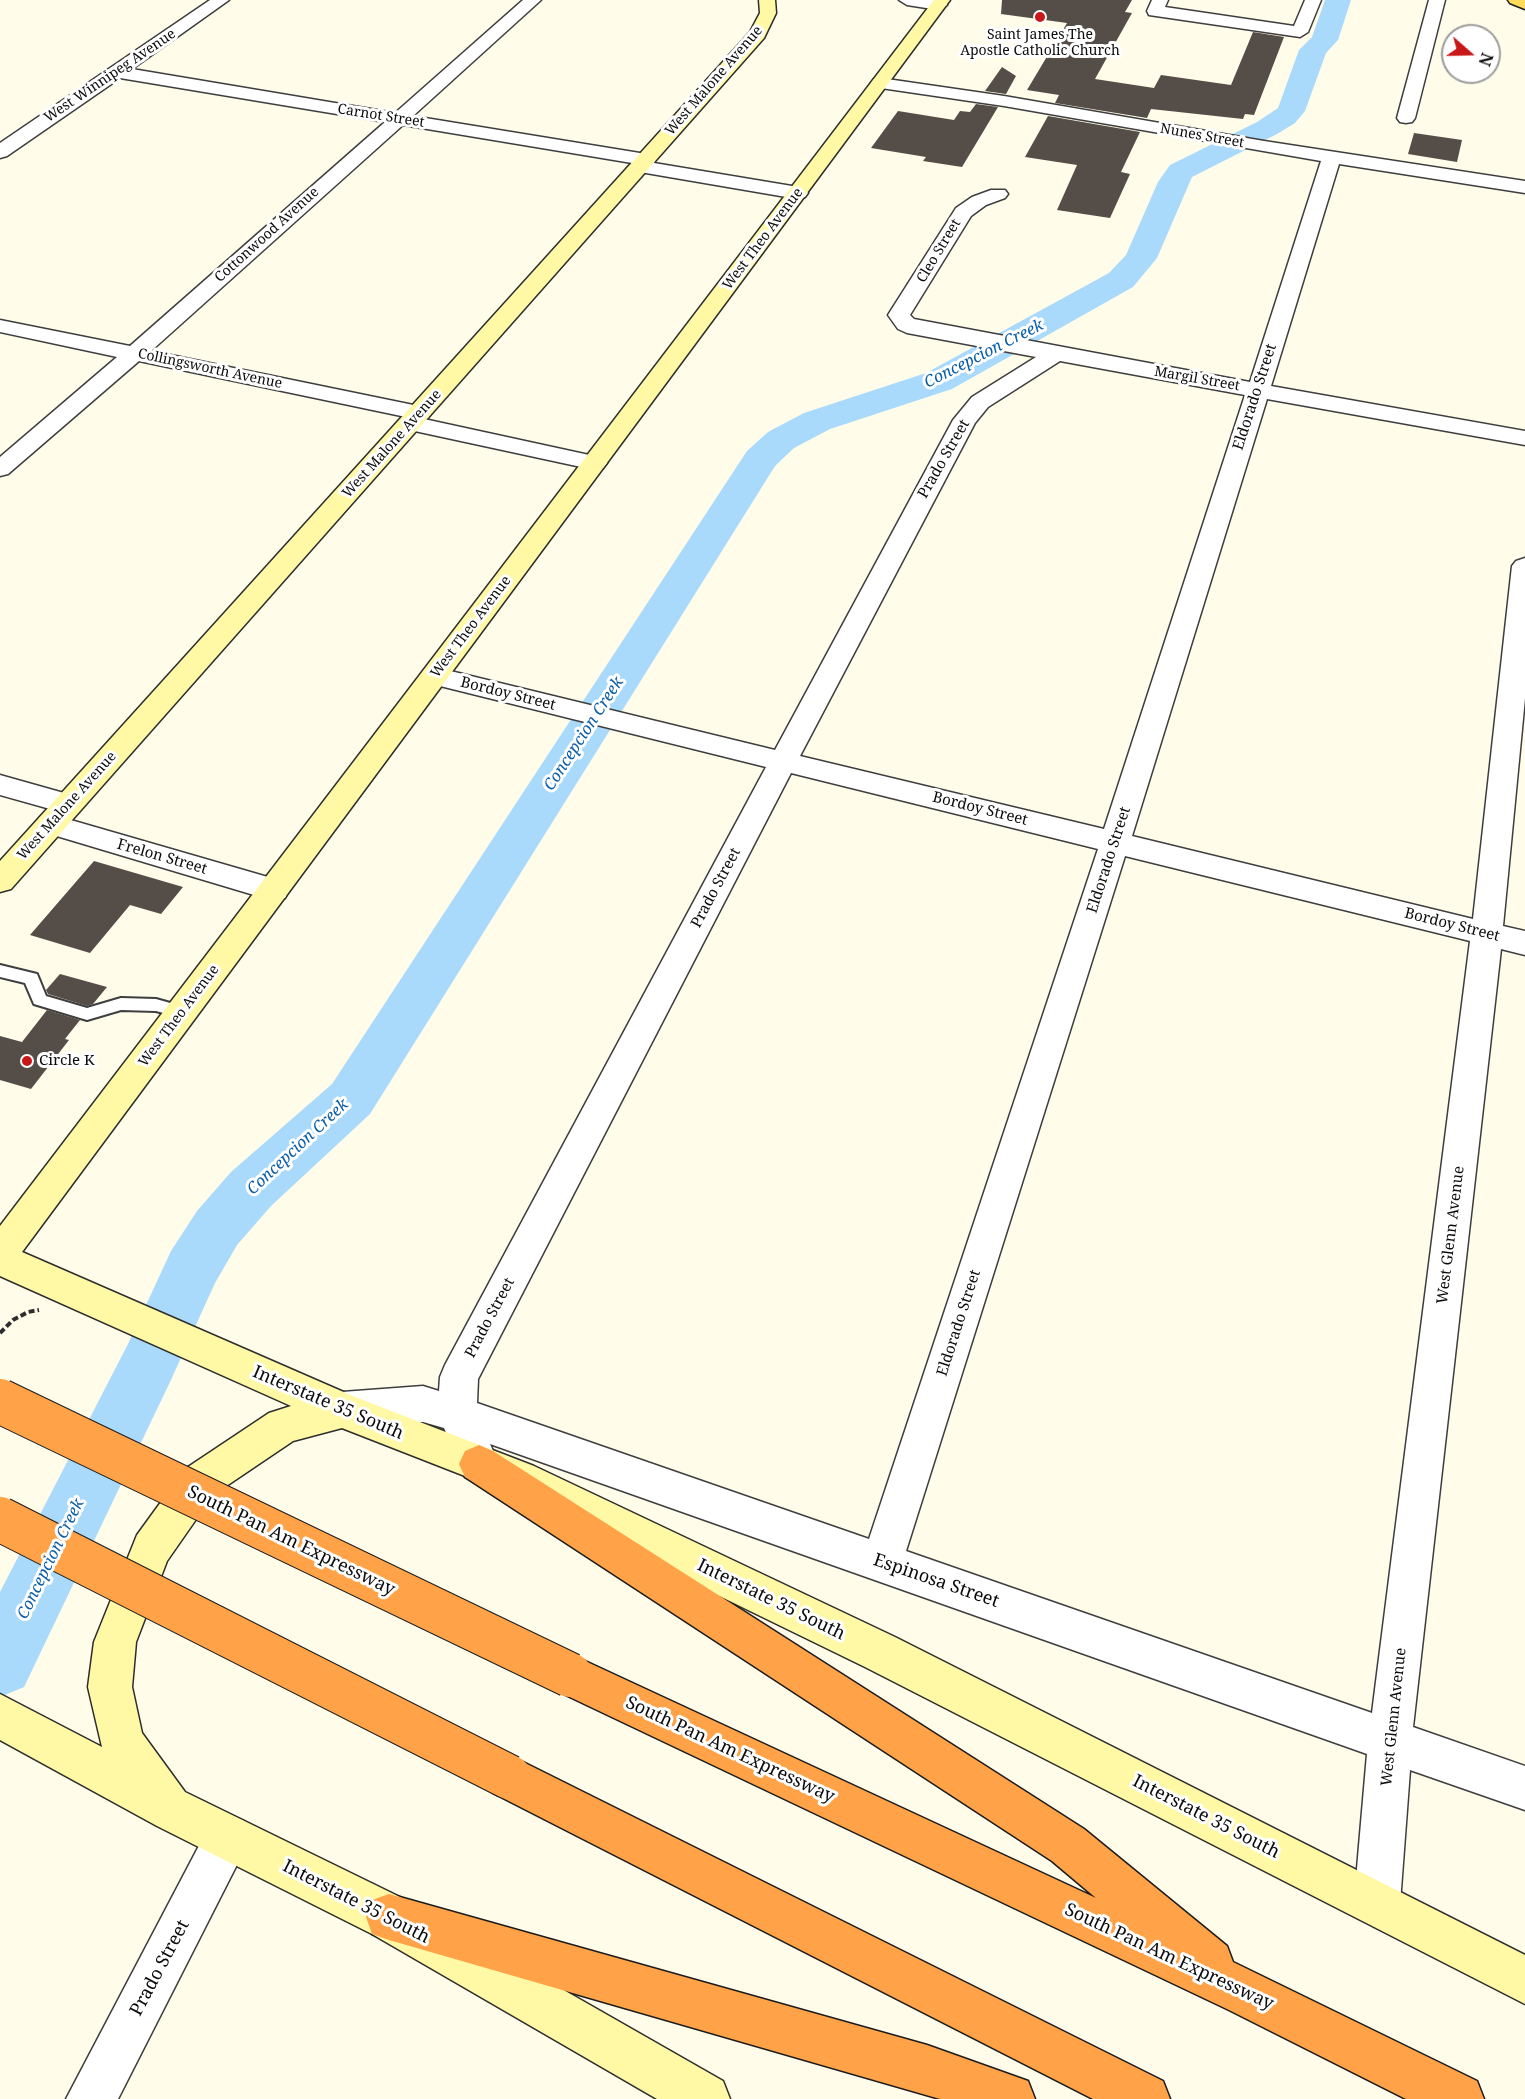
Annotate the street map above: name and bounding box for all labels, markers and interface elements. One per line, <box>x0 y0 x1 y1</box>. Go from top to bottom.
marker: Saint James The Apostle Catholic Church <box>1033 10 1047 24</box>
street label: West Malone Avenue <box>662 23 766 139</box>
north arrow <box>1441 24 1501 84</box>
street label: West Winnipeg Avenue <box>41 26 179 126</box>
place label: Saint James The Apostle Catholic Church <box>960 27 1120 60</box>
text: N <box>1474 50 1499 69</box>
street label: Carnot Street <box>336 101 426 131</box>
street label: Nunes Street <box>1159 120 1245 152</box>
street label: Cottonwood Avenue <box>212 184 322 286</box>
street label: West Theo Avenue <box>719 185 807 293</box>
street label: Cleo Street <box>913 216 965 286</box>
water label: Concepcion Creek <box>921 316 1047 392</box>
street label: Eldorado Street <box>1229 342 1281 452</box>
street label: Collingsworth Avenue <box>136 346 284 392</box>
street label: Margil Street <box>1153 363 1241 395</box>
street label: West Malone Avenue <box>339 386 445 502</box>
street label: Prado Street <box>914 416 974 502</box>
street label: West Theo Avenue <box>427 573 515 681</box>
street label: Bordoy Street <box>459 673 557 715</box>
water label: Concepcion Creek <box>540 674 628 794</box>
street label: West Malone Avenue <box>14 748 120 864</box>
street label: Bordoy Street <box>931 788 1029 830</box>
street label: Eldorado Street <box>1083 805 1135 915</box>
street label: Frelon Street <box>115 836 209 878</box>
street label: Prado Street <box>687 845 745 931</box>
street label: Bordoy Street <box>1403 904 1501 946</box>
street label: West Theo Avenue <box>135 962 223 1070</box>
place label: Circle K <box>39 1052 95 1070</box>
marker: Circle K <box>20 1054 34 1068</box>
water label: Concepcion Creek <box>243 1095 353 1199</box>
street label: West Glenn Avenue <box>1434 1165 1468 1305</box>
street label: Eldorado Street <box>933 1268 985 1378</box>
street label: Prado Street <box>461 1275 519 1361</box>
street label: Interstate 35 South <box>249 1361 407 1445</box>
street label: South Pan Am Expressway <box>184 1481 398 1601</box>
water label: Concepcion Creek <box>14 1496 88 1622</box>
street label: Espinosa Street <box>870 1549 1002 1613</box>
street label: Interstate 35 South <box>693 1555 849 1645</box>
street label: West Glenn Avenue <box>1378 1647 1410 1787</box>
street label: South Pan Am Expressway <box>622 1692 838 1808</box>
street label: Interstate 35 South <box>1129 1771 1283 1863</box>
street label: Interstate 35 South <box>279 1856 433 1948</box>
street label: South Pan Am Expressway <box>1061 1899 1277 2015</box>
street label: Prado Street <box>126 1916 194 2020</box>

